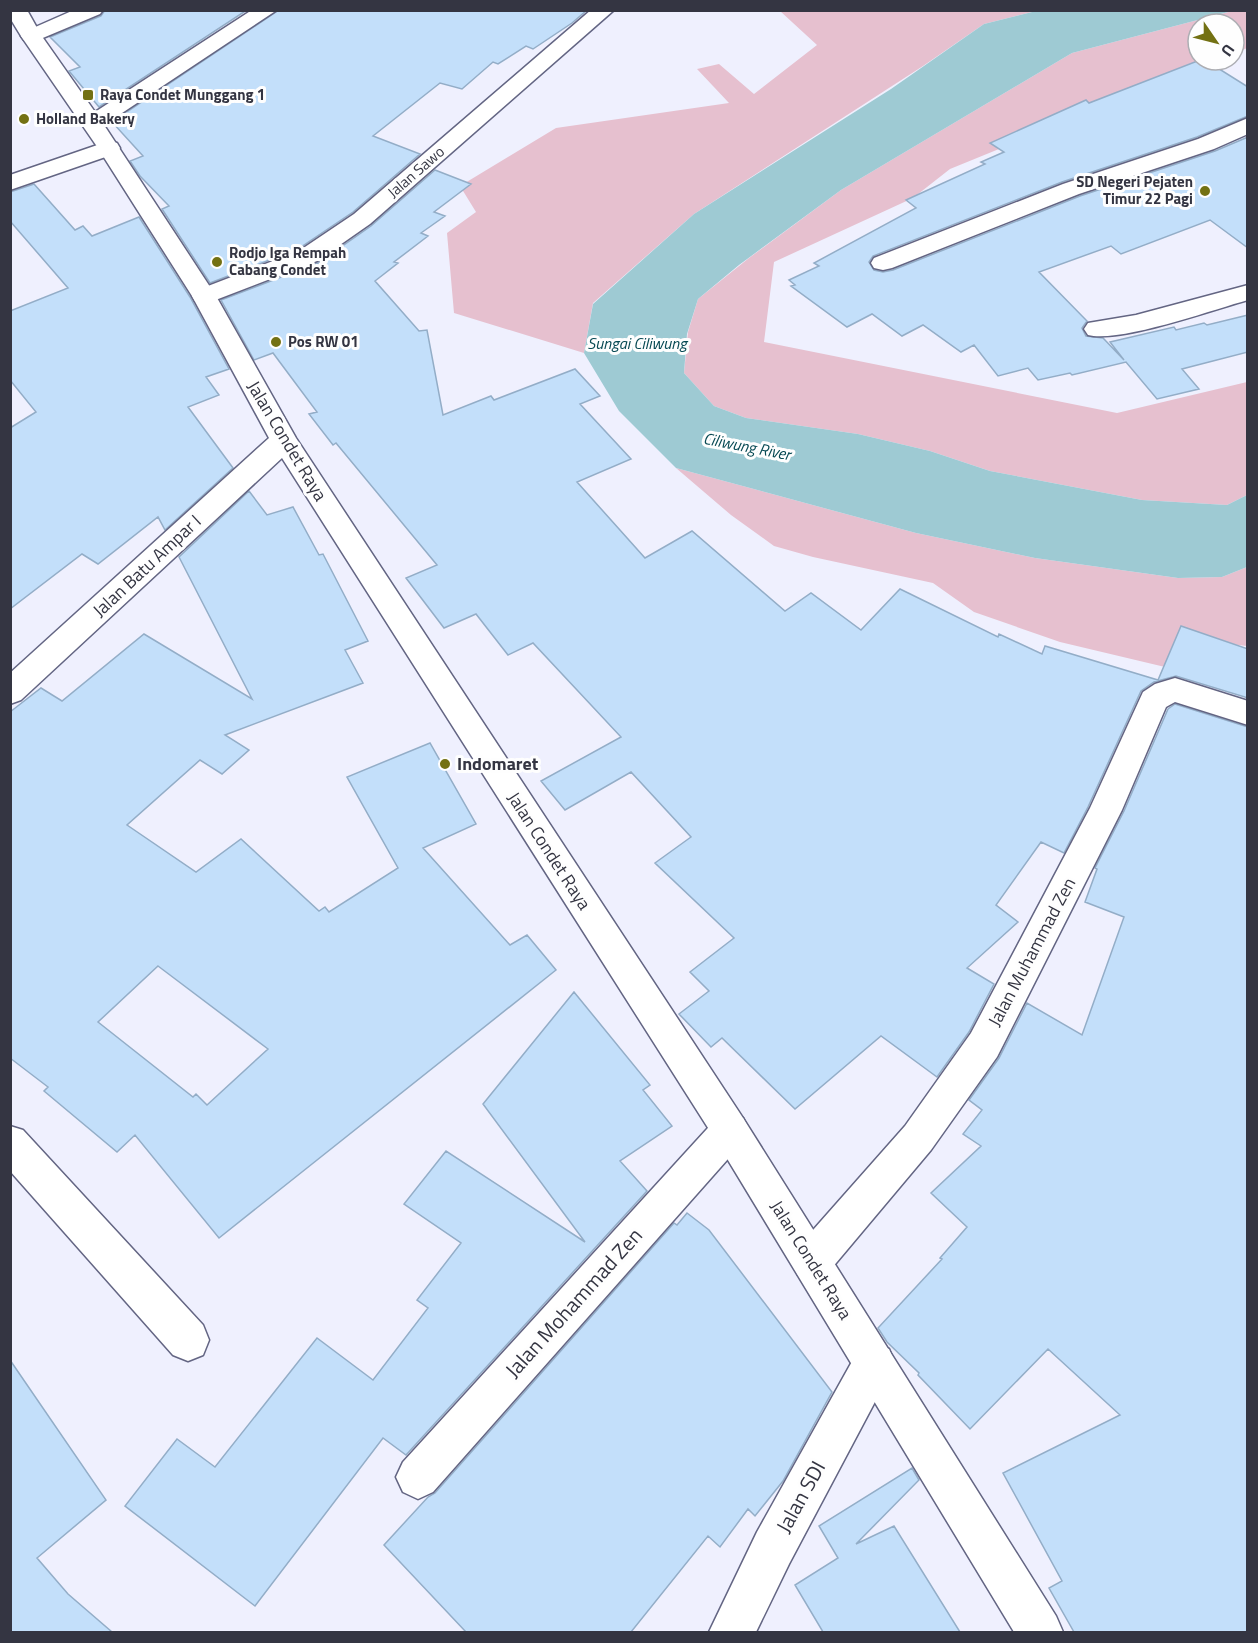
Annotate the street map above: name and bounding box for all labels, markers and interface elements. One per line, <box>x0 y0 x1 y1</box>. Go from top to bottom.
north arrow <box>1186 12 1246 72</box>
text: U <box>1215 39 1241 62</box>
place label: Raya Condet Munggang 1 <box>100 83 265 106</box>
marker: Raya Condet Munggang 1 <box>81 88 95 102</box>
place label: Holland Bakery <box>36 107 135 130</box>
marker: Holland Bakery <box>17 112 31 126</box>
street label: Jalan Sawo <box>382 140 449 203</box>
place label: SD Negeri Pejaten Timur 22 Pagi <box>1076 170 1193 210</box>
marker: SD Negeri Pejaten Timur 22 Pagi <box>1198 184 1212 198</box>
place label: Rodjo Iga Rempah Cabang Condet <box>229 241 346 281</box>
marker: Rodjo Iga Rempah Cabang Condet <box>210 255 224 269</box>
place label: Pos RW 01 <box>288 330 359 353</box>
water label: Sungai Ciliwung <box>587 331 689 355</box>
marker: Pos RW 01 <box>269 335 283 349</box>
street label: Jalan Condet Raya <box>241 375 334 506</box>
water label: Ciliwung River <box>701 426 795 467</box>
street label: Jalan Batu Ampar I <box>86 508 207 623</box>
place label: Indomaret <box>457 750 539 777</box>
marker: Indomaret <box>438 757 452 771</box>
street label: Jalan Condet Raya <box>501 786 598 915</box>
street label: Jalan Muhammad Zen <box>981 872 1082 1031</box>
street label: Jalan Condet Raya <box>764 1195 859 1325</box>
street label: Jalan Mohammad Zen <box>497 1220 650 1385</box>
street label: Jalan SDI <box>767 1455 833 1538</box>

